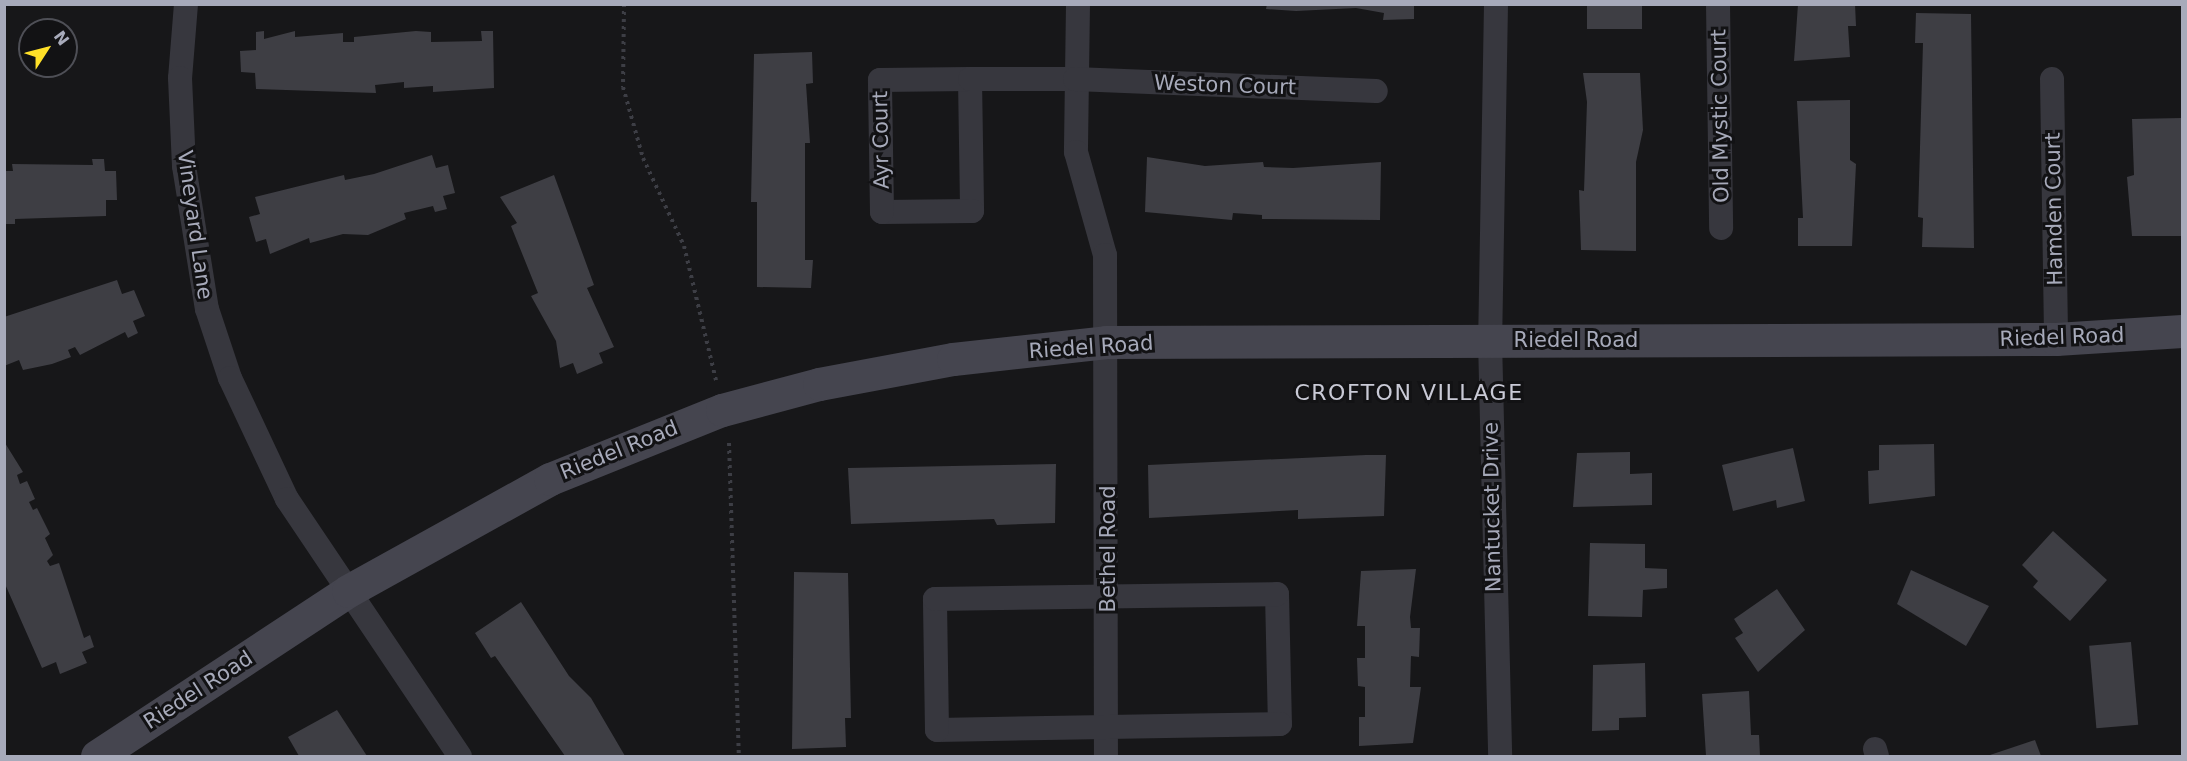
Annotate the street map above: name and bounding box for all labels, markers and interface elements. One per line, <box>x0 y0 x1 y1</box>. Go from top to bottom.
north arrow <box>18 18 78 78</box>
text: N <box>50 27 73 49</box>
street label: Old Mystic Court <box>1706 29 1734 203</box>
street label: Weston Court <box>1154 70 1296 100</box>
street label: Ayr Court <box>868 91 894 189</box>
street label: Hamden Court <box>2040 132 2068 286</box>
street label: Vineyard Lane <box>172 149 218 301</box>
street label: Riedel Road <box>1999 322 2125 352</box>
street label: Riedel Road <box>1514 327 1638 353</box>
street label: Riedel Road <box>1028 330 1154 364</box>
district label: CROFTON VILLAGE <box>1294 380 1524 406</box>
street label: Riedel Road <box>556 415 682 485</box>
street label: Nantucket Drive <box>1478 422 1506 592</box>
street label: Bethel Road <box>1095 486 1121 612</box>
street label: Riedel Road <box>139 645 257 735</box>

